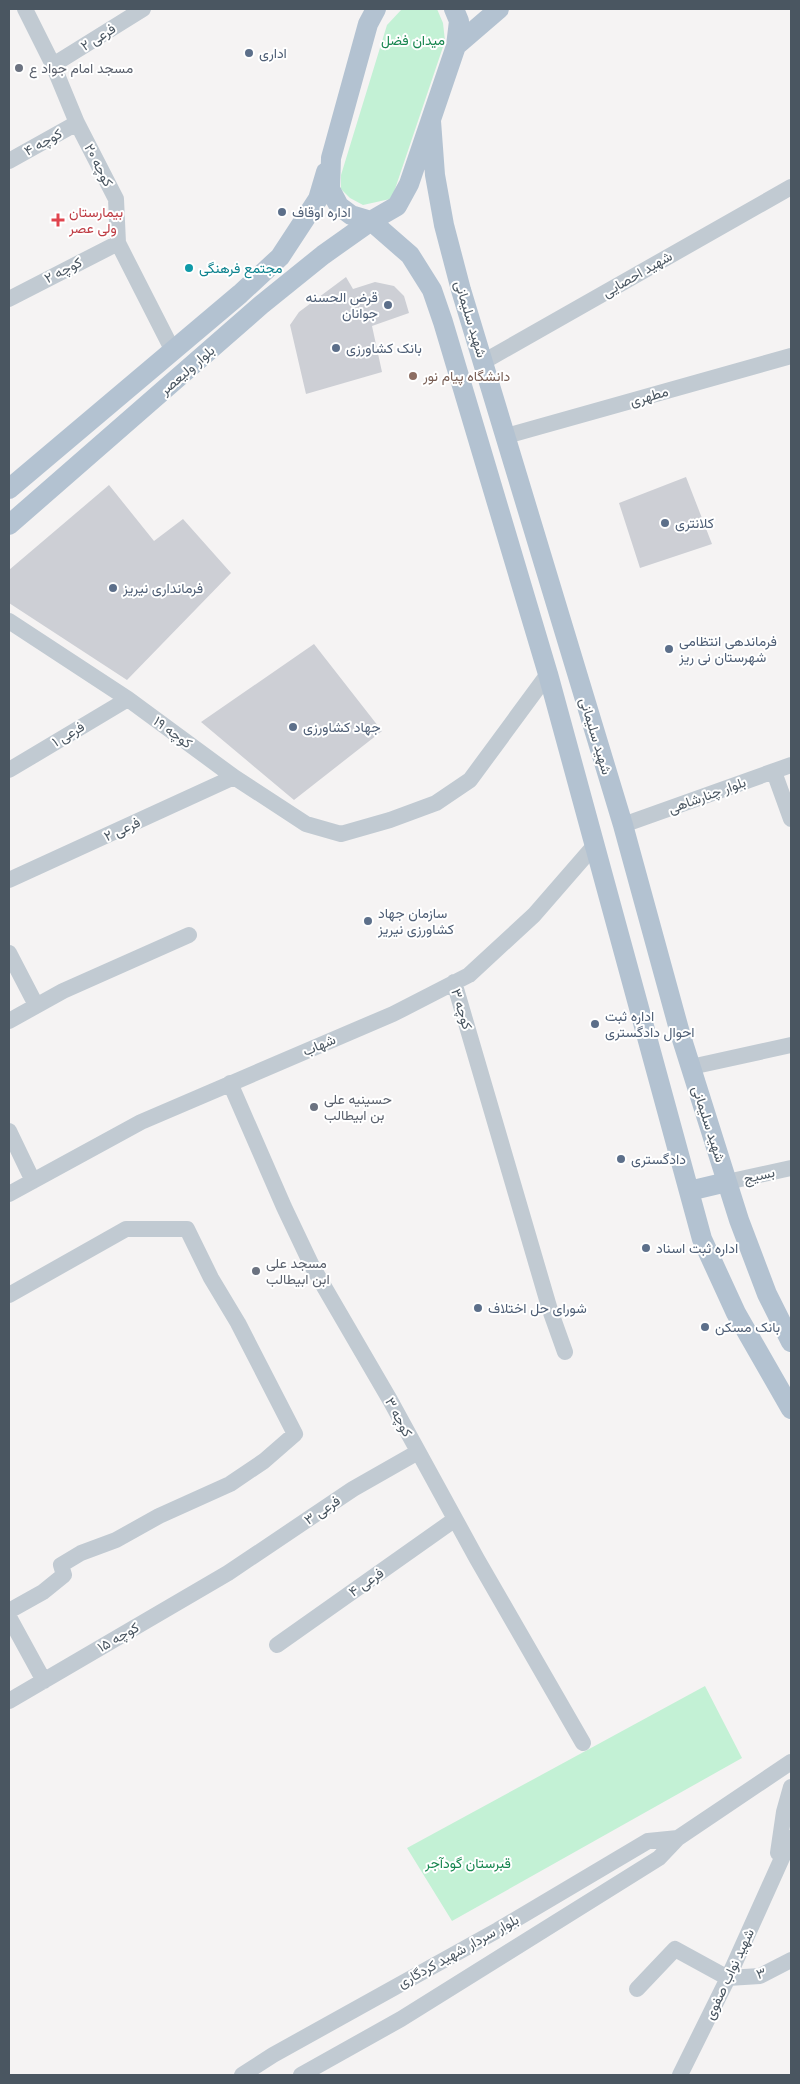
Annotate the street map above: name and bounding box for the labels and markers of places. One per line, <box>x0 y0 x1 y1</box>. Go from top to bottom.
place label: اداری <box>259 44 287 62</box>
marker: اداری <box>243 47 255 59</box>
place label: مسجد امام جواد ع <box>29 59 133 79</box>
marker: مسجد امام جواد ع <box>13 62 25 74</box>
place label: بیمارستان ولی عصر <box>68 203 123 237</box>
place label: اداره اوقاف <box>292 203 351 221</box>
marker: اداره اوقاف <box>276 206 288 218</box>
marker: بیمارستان ولی عصر <box>51 213 65 227</box>
place label: مجتمع فرهنگی <box>199 259 283 279</box>
marker: مجتمع فرهنگی <box>183 262 195 274</box>
place label: قرض الحسنه جوانان <box>306 288 378 322</box>
marker: قرض الحسنه جوانان <box>382 299 394 311</box>
place label: بانک کشاورزی <box>346 339 422 357</box>
marker: بانک کشاورزی <box>330 342 342 354</box>
place label: دانشگاه پیام نور <box>422 367 511 386</box>
marker: دانشگاه پیام نور <box>407 370 419 382</box>
place label: کلانتری <box>675 514 714 532</box>
marker: کلانتری <box>659 517 671 529</box>
place label: فرمانداری نیریز <box>122 579 203 597</box>
marker: فرمانداری نیریز <box>107 582 119 594</box>
place label: فرماندهی انتظامی شهرستان نی ریز <box>678 632 777 666</box>
marker: فرماندهی انتظامی شهرستان نی ریز <box>663 643 675 655</box>
place label: جهاد کشاورزی <box>303 718 381 736</box>
marker: جهاد کشاورزی <box>287 721 299 733</box>
place label: سازمان جهاد کشاورزی نیریز <box>377 904 454 938</box>
marker: سازمان جهاد کشاورزی نیریز <box>362 915 374 927</box>
place label: اداره ثبت احوال دادگستری <box>605 1007 695 1042</box>
marker: اداره ثبت احوال دادگستری <box>589 1018 601 1030</box>
place label: حسینیه علی بن ابیطالب <box>324 1090 392 1124</box>
marker: حسینیه علی بن ابیطالب <box>308 1101 320 1113</box>
place label: دادگستری <box>631 1150 686 1168</box>
marker: دادگستری <box>615 1153 627 1165</box>
place label: اداره ثبت اسناد <box>656 1239 738 1257</box>
marker: اداره ثبت اسناد <box>640 1242 652 1254</box>
place label: مسجد علی ابن ابیطالب <box>266 1254 330 1288</box>
marker: مسجد علی ابن ابیطالب <box>250 1265 262 1277</box>
place label: شورای حل اختلاف <box>488 1299 587 1317</box>
marker: شورای حل اختلاف <box>472 1302 484 1314</box>
place label: بانک مسکن <box>715 1318 780 1336</box>
marker: بانک مسکن <box>699 1321 711 1333</box>

